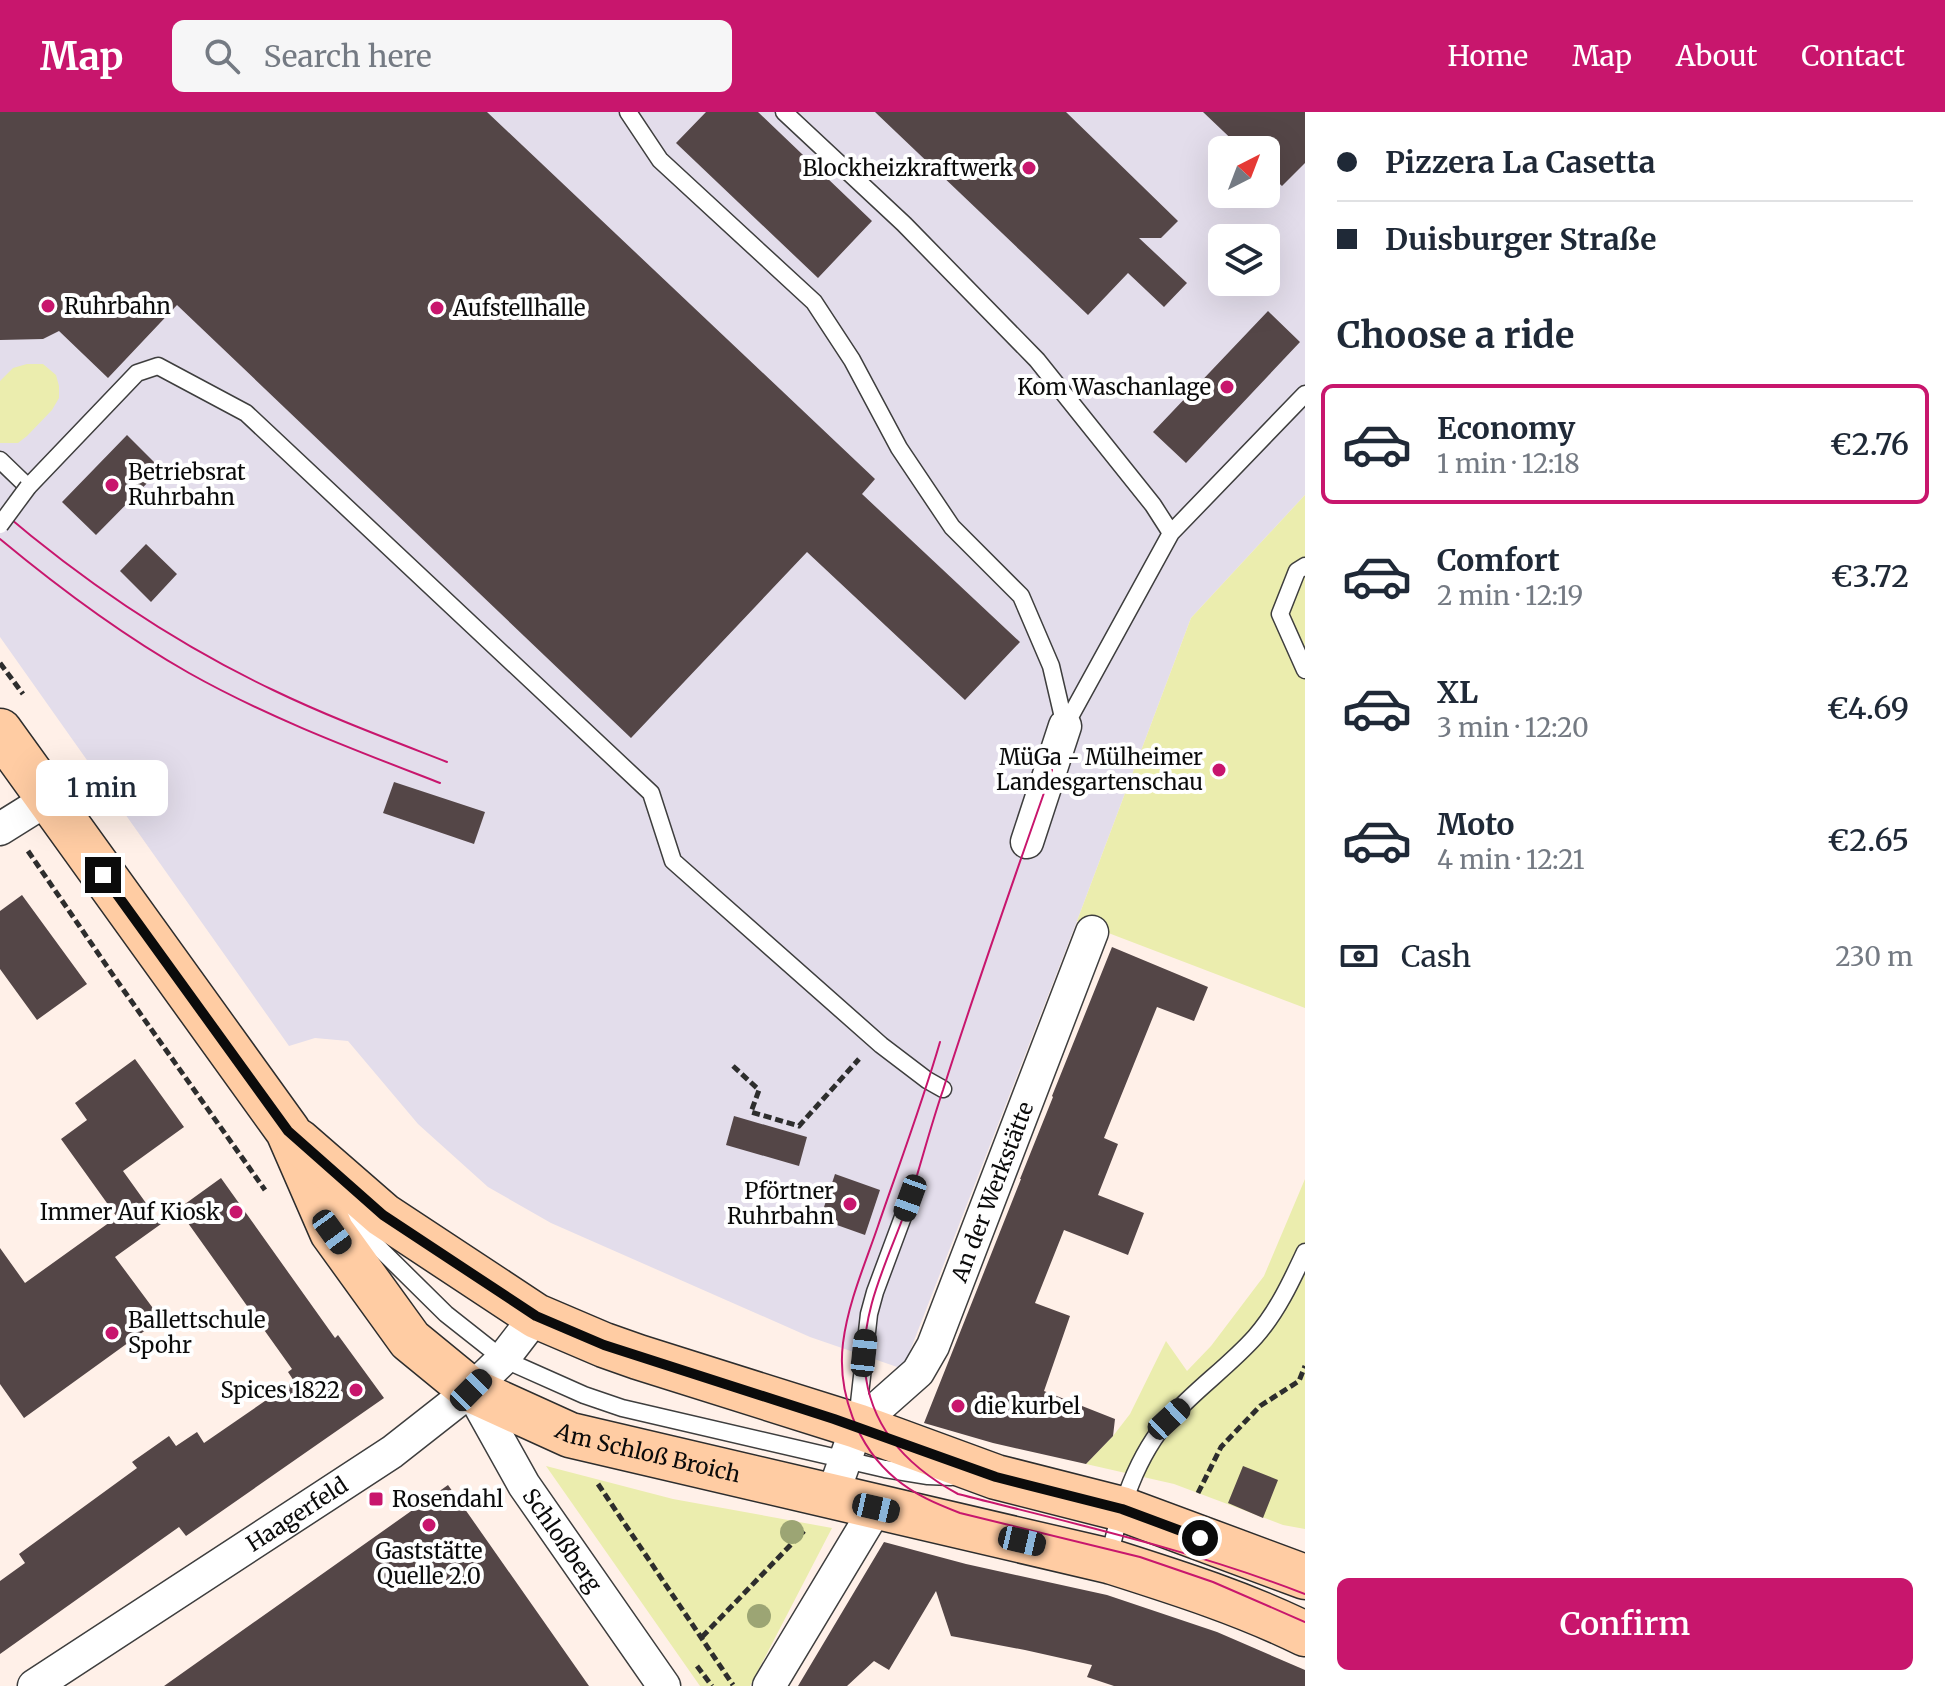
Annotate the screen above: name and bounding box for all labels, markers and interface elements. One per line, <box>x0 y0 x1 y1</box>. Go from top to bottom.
search box <box>172 20 732 92</box>
text: Map <box>40 33 124 80</box>
icon: search <box>200 34 244 78</box>
text: Search here <box>264 37 432 75</box>
text: Home <box>1447 38 1528 74</box>
text: Map <box>1572 38 1632 74</box>
text: About <box>1676 38 1757 74</box>
text: Contact <box>1801 38 1905 74</box>
north arrow <box>1208 136 1280 208</box>
map controls <box>1208 136 1280 296</box>
text: Pizzera La Casetta <box>1385 143 1656 181</box>
place label: Blockheizkraftwerk <box>802 154 1013 182</box>
marker: Blockheizkraftwerk <box>1020 159 1038 177</box>
text: Duisburger Straße <box>1385 220 1656 258</box>
button: layers <box>1208 224 1280 296</box>
place label: Ruhrbahn <box>64 292 171 320</box>
place label: Aufstellhalle <box>452 294 585 322</box>
marker: Ruhrbahn <box>39 297 57 315</box>
marker: Aufstellhalle <box>428 299 446 317</box>
text: Choose a ride <box>1337 313 1574 358</box>
place label: Kom Waschanlage <box>1017 373 1211 401</box>
marker: Kom Waschanlage <box>1218 378 1236 396</box>
icon: car <box>1341 408 1413 480</box>
text: Economy <box>1437 409 1575 447</box>
text: €2.76 <box>1830 425 1909 463</box>
text: 1 min · 12:18 <box>1437 447 1580 480</box>
place label: Betriebsrat Ruhrbahn <box>128 458 246 511</box>
marker: Betriebsrat Ruhrbahn <box>103 476 121 494</box>
icon: car <box>1341 540 1413 612</box>
text: Comfort <box>1437 541 1560 579</box>
text: €3.72 <box>1831 557 1909 595</box>
text: 2 min · 12:19 <box>1437 579 1583 612</box>
icon: car <box>1341 672 1413 744</box>
text: XL <box>1437 673 1478 711</box>
text: €4.69 <box>1827 689 1909 727</box>
text: 3 min · 12:20 <box>1437 711 1589 744</box>
place label: MüGa - Mülheimer Landesgartenschau <box>996 743 1203 796</box>
callout: 1 min <box>37 759 169 815</box>
marker: MüGa - Mülheimer Landesgartenschau <box>1210 761 1228 779</box>
text: 1 min <box>67 771 137 804</box>
icon: car <box>1341 804 1413 876</box>
text: Moto <box>1437 805 1515 843</box>
text: €2.65 <box>1827 821 1909 859</box>
text: 4 min · 12:21 <box>1437 843 1584 876</box>
route end <box>85 857 121 893</box>
icon: cash <box>1337 934 1381 978</box>
text: Cash <box>1401 937 1471 975</box>
text: 230 m <box>1835 940 1913 973</box>
street label: An der Werkstätte <box>945 1098 1040 1287</box>
car <box>891 1171 929 1225</box>
place label: Pförtner Ruhrbahn <box>727 1177 834 1230</box>
marker: Pförtner Ruhrbahn <box>841 1195 859 1213</box>
place label: Immer Auf Kiosk <box>40 1198 220 1226</box>
marker: Immer Auf Kiosk <box>227 1203 245 1221</box>
car <box>308 1206 356 1258</box>
place label: Ballettschule Spohr <box>128 1306 265 1359</box>
marker: Ballettschule Spohr <box>103 1324 121 1342</box>
car <box>850 1328 878 1378</box>
car <box>446 1365 496 1415</box>
place label: Spices 1822 <box>220 1376 340 1404</box>
marker: Spices 1822 <box>347 1381 365 1399</box>
place label: die kurbel <box>974 1392 1080 1420</box>
car <box>1143 1394 1195 1444</box>
marker: die kurbel <box>949 1397 967 1415</box>
street label: Am Schloß Broich <box>550 1416 744 1488</box>
street label: Haagerfeld <box>241 1471 353 1557</box>
street label: Schloßberg <box>517 1483 608 1597</box>
place label: Rosendahl <box>392 1485 504 1513</box>
marker: Rosendahl <box>367 1490 385 1508</box>
car <box>850 1491 902 1525</box>
marker: Gaststätte Quelle 2.0 <box>420 1516 438 1534</box>
route start <box>1182 1520 1218 1556</box>
car <box>996 1524 1048 1558</box>
place label: Gaststätte Quelle 2.0 <box>376 1537 482 1590</box>
button: Confirm <box>1337 1578 1913 1670</box>

